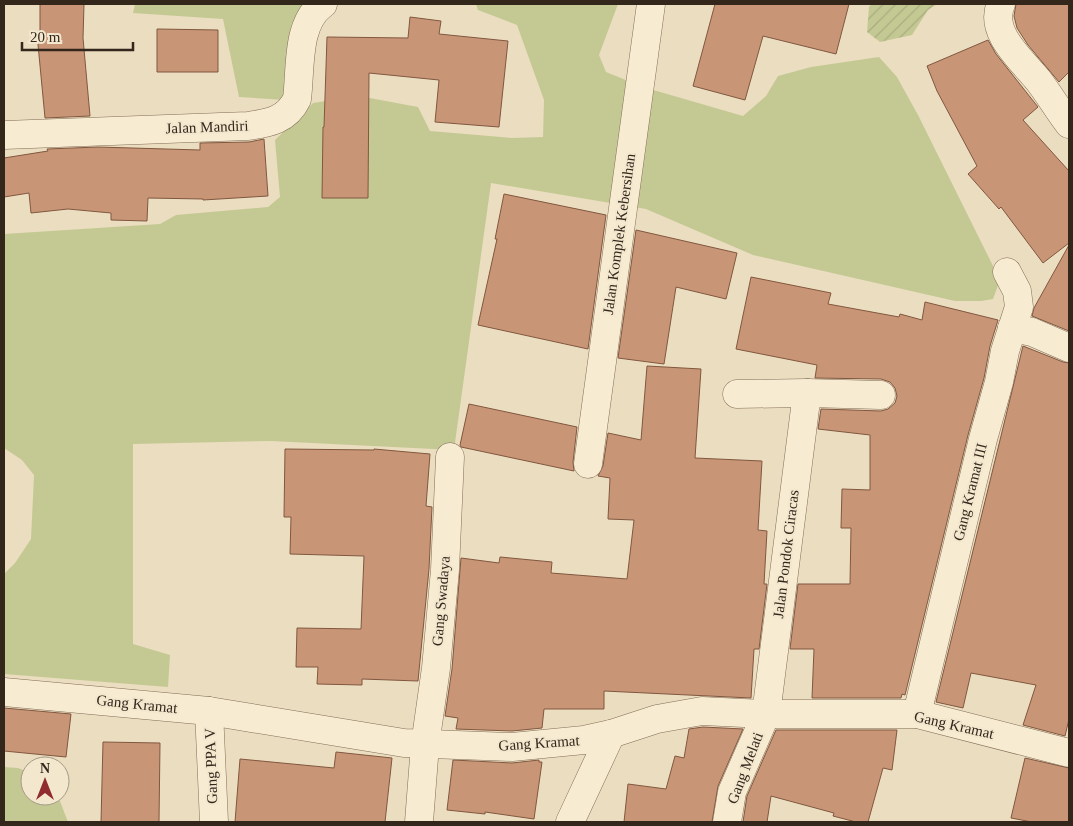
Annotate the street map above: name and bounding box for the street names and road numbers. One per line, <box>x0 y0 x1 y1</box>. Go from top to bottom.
street label: Jalan Mandiri <box>165 118 249 136</box>
street label: Jalan Komplek Kebersihan <box>600 152 638 316</box>
street label: Gang Kramat III <box>950 442 990 542</box>
street label: Jalan Pondok Ciracas <box>770 489 802 619</box>
street label: Gang Swadaya <box>429 555 453 647</box>
street label: Gang Kramat <box>96 692 179 716</box>
street label: Gang Kramat <box>913 708 996 742</box>
street label: Gang PPA V <box>202 728 220 804</box>
street label: Gang Melati <box>724 730 766 806</box>
street label: Gang Kramat <box>498 732 581 754</box>

